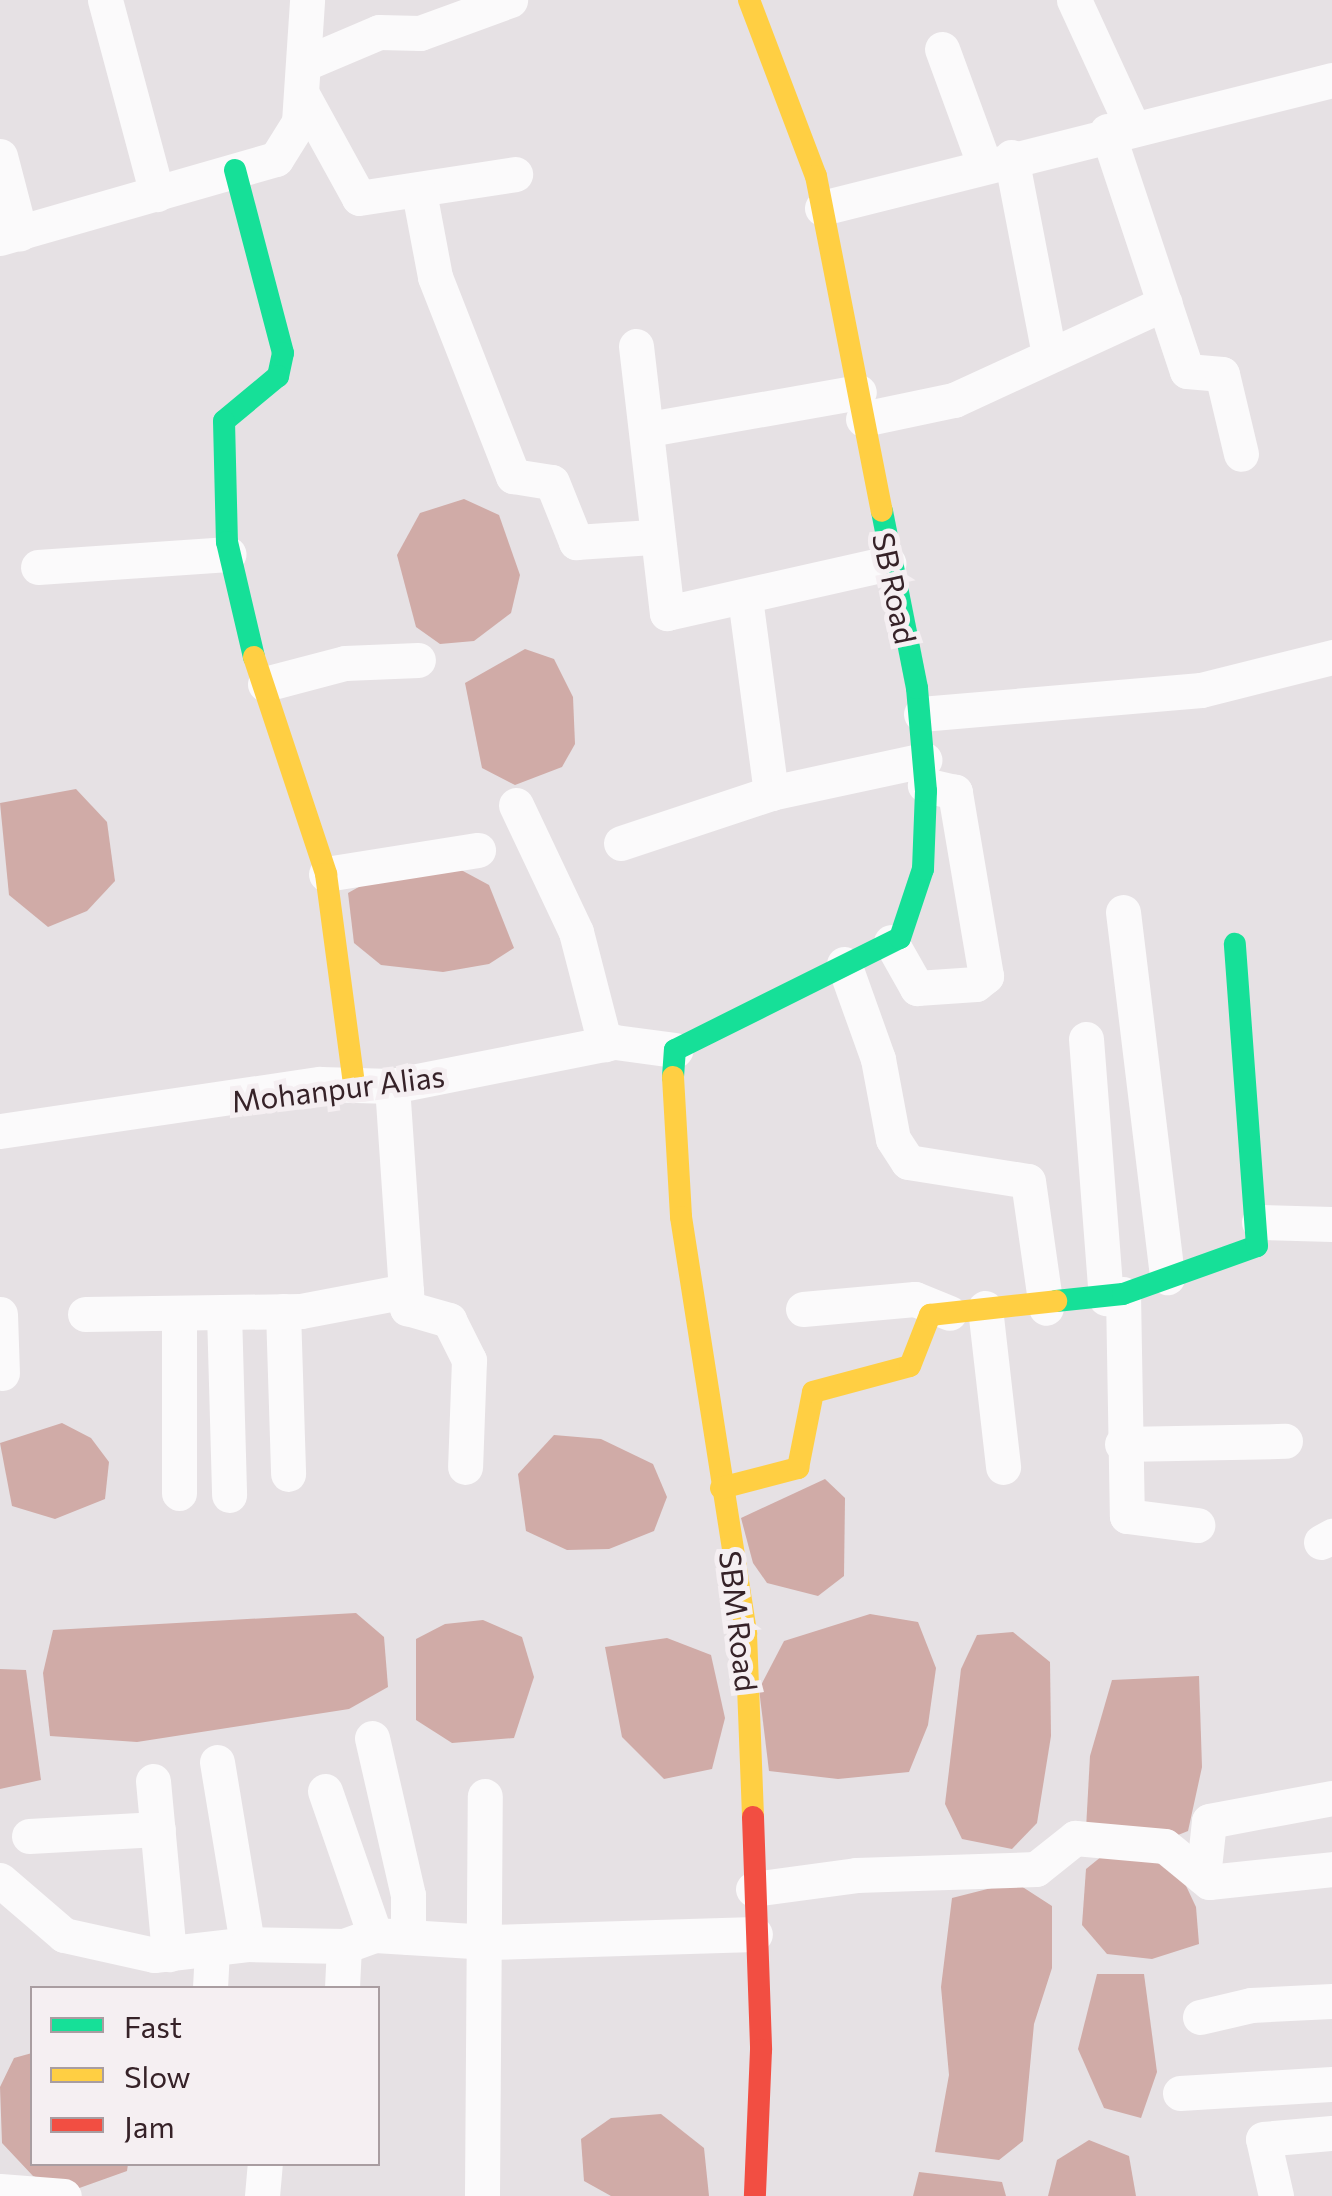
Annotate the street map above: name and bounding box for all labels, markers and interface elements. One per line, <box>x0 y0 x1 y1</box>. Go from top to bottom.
street label: SB Road <box>866 529 924 647</box>
street label: Mohanpur Alias <box>229 1057 447 1119</box>
street label: SBM Road <box>713 1549 765 1693</box>
legend <box>30 1986 380 2166</box>
text: Fast <box>124 2007 182 2044</box>
text: Slow <box>124 2057 191 2094</box>
text: Jam <box>124 2107 175 2144</box>

